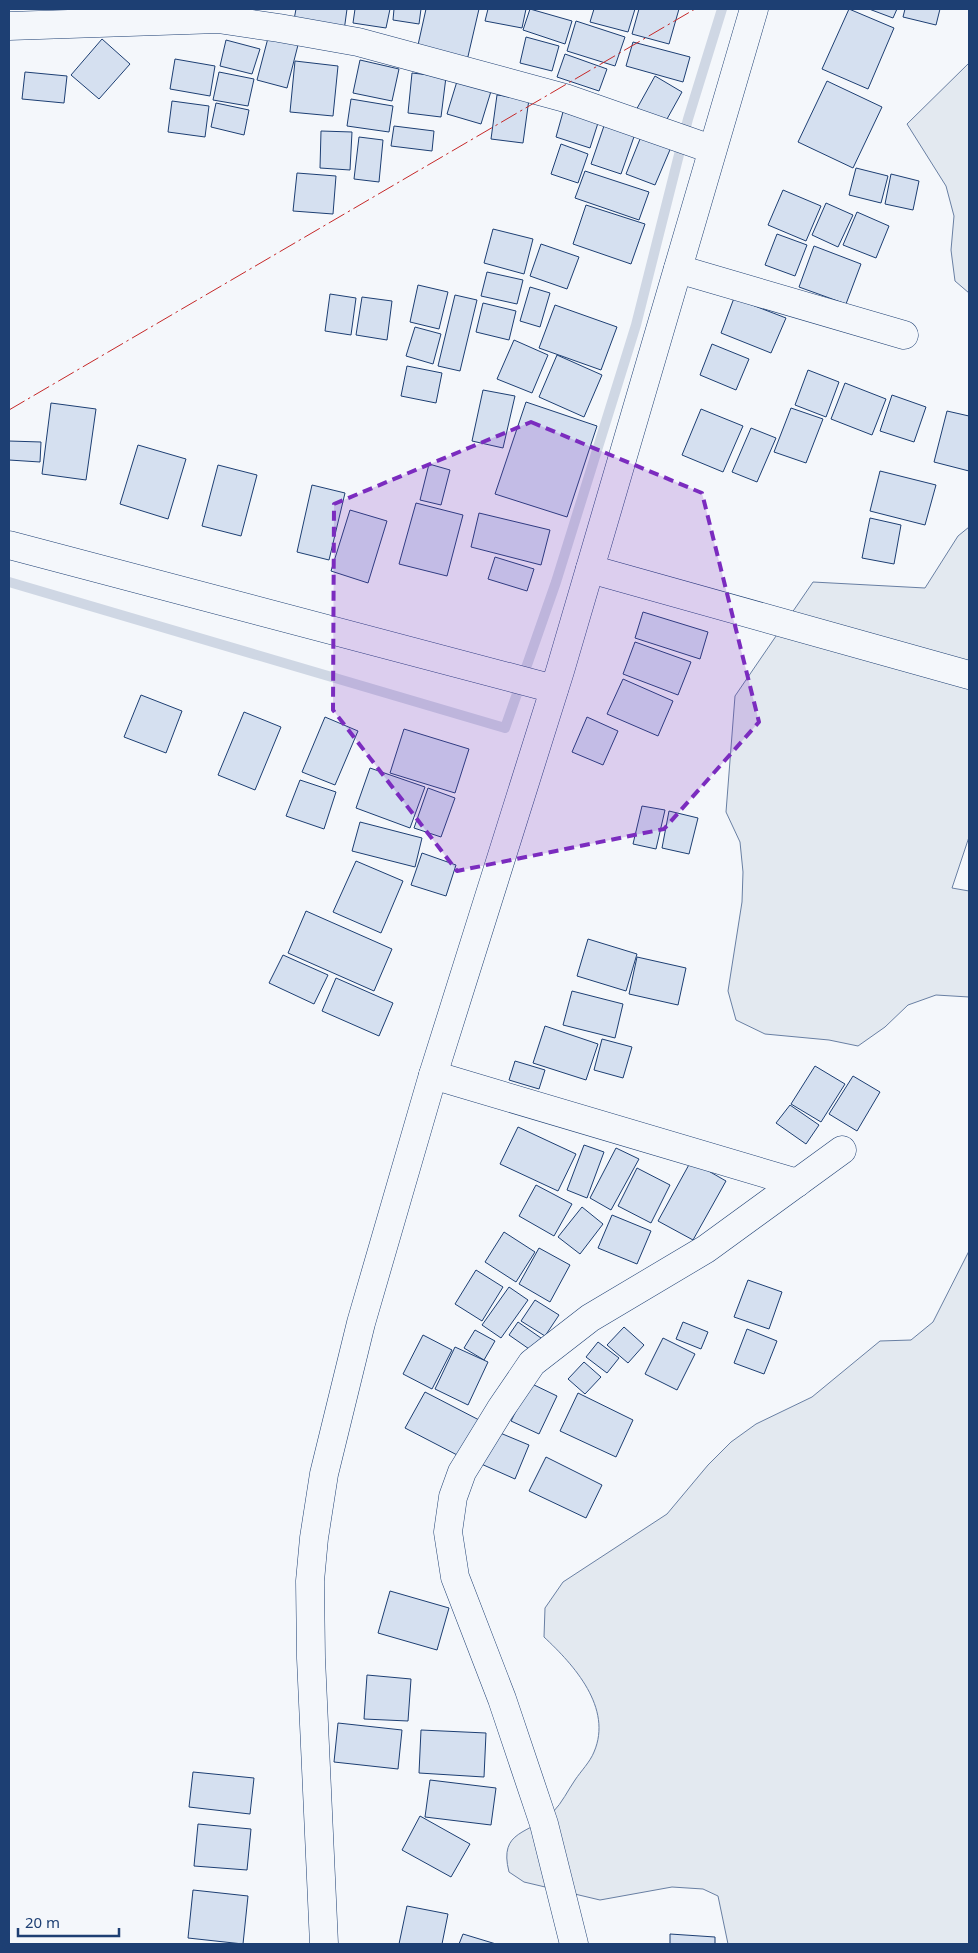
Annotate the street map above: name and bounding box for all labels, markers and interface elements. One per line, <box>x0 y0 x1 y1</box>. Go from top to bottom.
scale bar <box>18 1906 119 1938</box>
text: 20 m <box>25 1912 60 1932</box>

